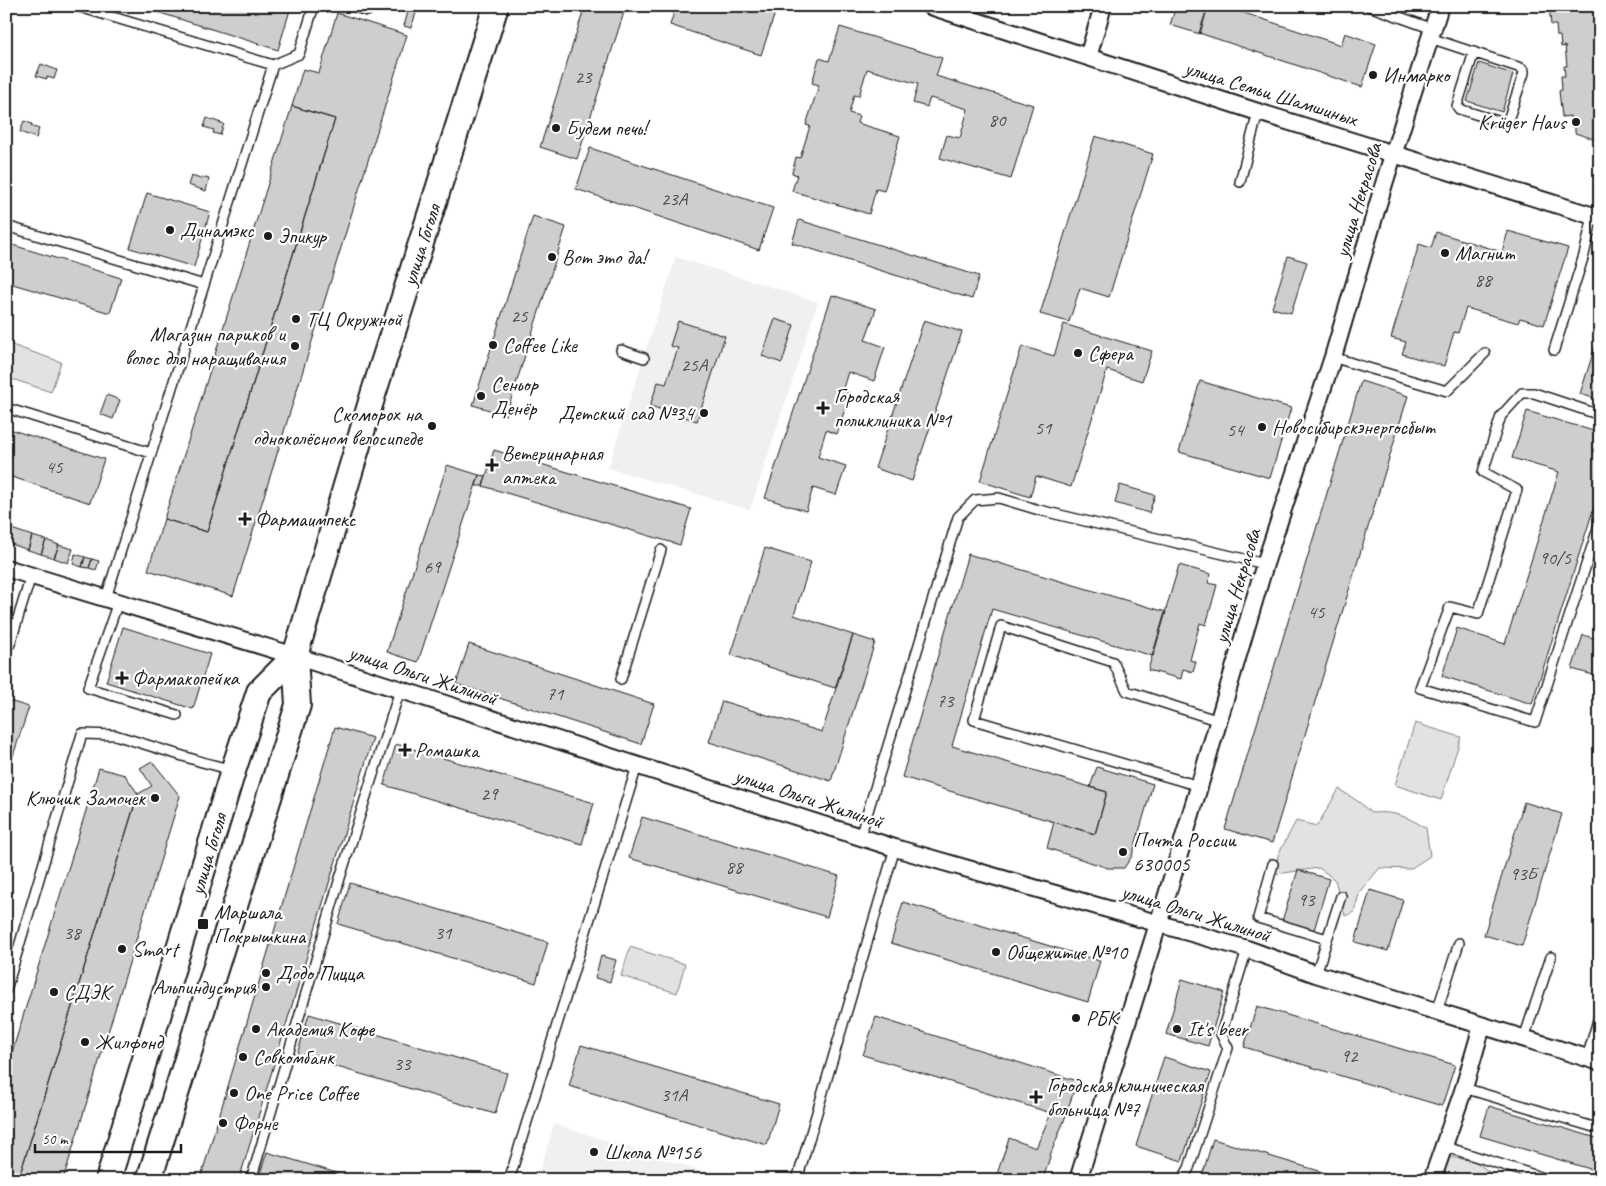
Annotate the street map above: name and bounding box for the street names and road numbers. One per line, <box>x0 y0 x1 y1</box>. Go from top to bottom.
street label: улица Семьи Шамшиных <box>1180 54 1362 132</box>
street label: улица Некрасова <box>1328 138 1388 262</box>
street label: улица Гоголя <box>395 199 447 291</box>
street label: улица Некрасова <box>1207 524 1267 648</box>
street label: улица Ольги Жилиной <box>344 638 502 712</box>
street label: улица Ольги Жилиной <box>730 761 888 835</box>
street label: улица Гоголя <box>183 808 233 900</box>
street label: улица Ольги Жилиной <box>1117 877 1275 948</box>

